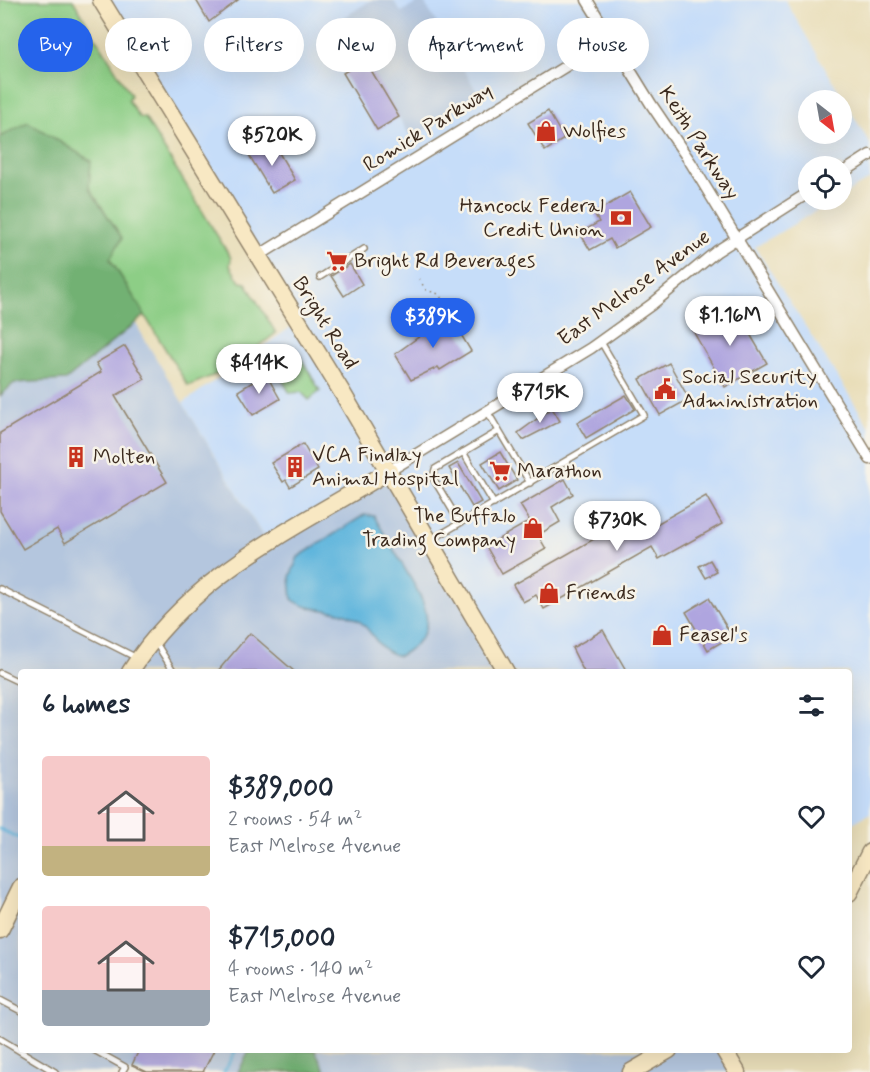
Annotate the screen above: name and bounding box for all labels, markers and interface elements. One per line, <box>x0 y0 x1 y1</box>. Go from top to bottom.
chip: Buy <box>18 18 93 72</box>
chip: Rent <box>105 18 192 72</box>
chip: Filters <box>204 18 304 72</box>
chip: New <box>316 18 396 72</box>
chip: Apartment <box>408 18 545 72</box>
chip: House <box>557 18 649 72</box>
street label: Romick Parkway <box>358 77 498 179</box>
street label: Keith Parkway <box>652 81 746 205</box>
north arrow <box>798 90 852 144</box>
map controls <box>798 90 852 210</box>
pin: $520K <box>230 116 314 167</box>
place label: Wolfies <box>563 117 626 145</box>
shop icon: Wolfies <box>534 119 558 143</box>
text: $520K <box>242 122 302 149</box>
button: locate <box>798 156 852 210</box>
place label: Hancock Federal Credit Union <box>459 192 605 244</box>
bank icon: Hancock Federal Credit Union <box>609 206 633 230</box>
street label: East Melrose Avenue <box>552 223 716 353</box>
place label: Bright Rd Beverages <box>354 247 535 277</box>
supermarket icon: Bright Rd Beverages <box>325 249 349 273</box>
street label: Bright Road <box>285 271 364 375</box>
pin: $1.16M <box>681 296 779 347</box>
pin: $389K <box>391 298 475 349</box>
text: $1.16M <box>699 302 761 329</box>
text: $389K <box>405 304 461 331</box>
pin: $414K <box>217 344 301 395</box>
text: $414K <box>230 350 288 377</box>
place label: Social Security Administration <box>682 363 818 415</box>
pin: $715K <box>498 373 582 424</box>
public building icon: Social Security Administration <box>653 377 677 401</box>
text: $715K <box>511 379 569 406</box>
place label: VCA Findlay Animal Hospital <box>312 441 459 493</box>
place label: Molten <box>93 443 155 471</box>
building icon: Molten <box>64 445 88 469</box>
building icon: VCA Findlay Animal Hospital <box>283 455 307 479</box>
place label: Marathon <box>517 457 602 485</box>
supermarket icon: Marathon <box>488 459 512 483</box>
pin: $730K <box>575 501 659 552</box>
place label: The Buffalo Trading Company <box>362 502 516 556</box>
text: $730K <box>588 507 646 534</box>
shop icon: The Buffalo Trading Company <box>521 516 545 540</box>
place label: Friends <box>566 579 636 607</box>
shop icon: Friends <box>537 581 561 605</box>
place label: Feasel's <box>679 621 748 649</box>
shop icon: Feasel's <box>650 623 674 647</box>
text: 6 homes <box>42 688 130 722</box>
icon: filters <box>795 689 828 722</box>
text: $389,000 <box>228 772 334 806</box>
icon: home <box>90 780 162 852</box>
icon: heart <box>795 800 828 833</box>
text: 2 rooms · 54 m² <box>228 806 362 833</box>
text: East Melrose Avenue <box>228 833 401 860</box>
text: $715,000 <box>228 922 335 956</box>
icon: home <box>90 930 162 1002</box>
icon: heart <box>795 950 828 983</box>
text: 4 rooms · 140 m² <box>228 956 373 983</box>
text: East Melrose Avenue <box>228 983 401 1010</box>

